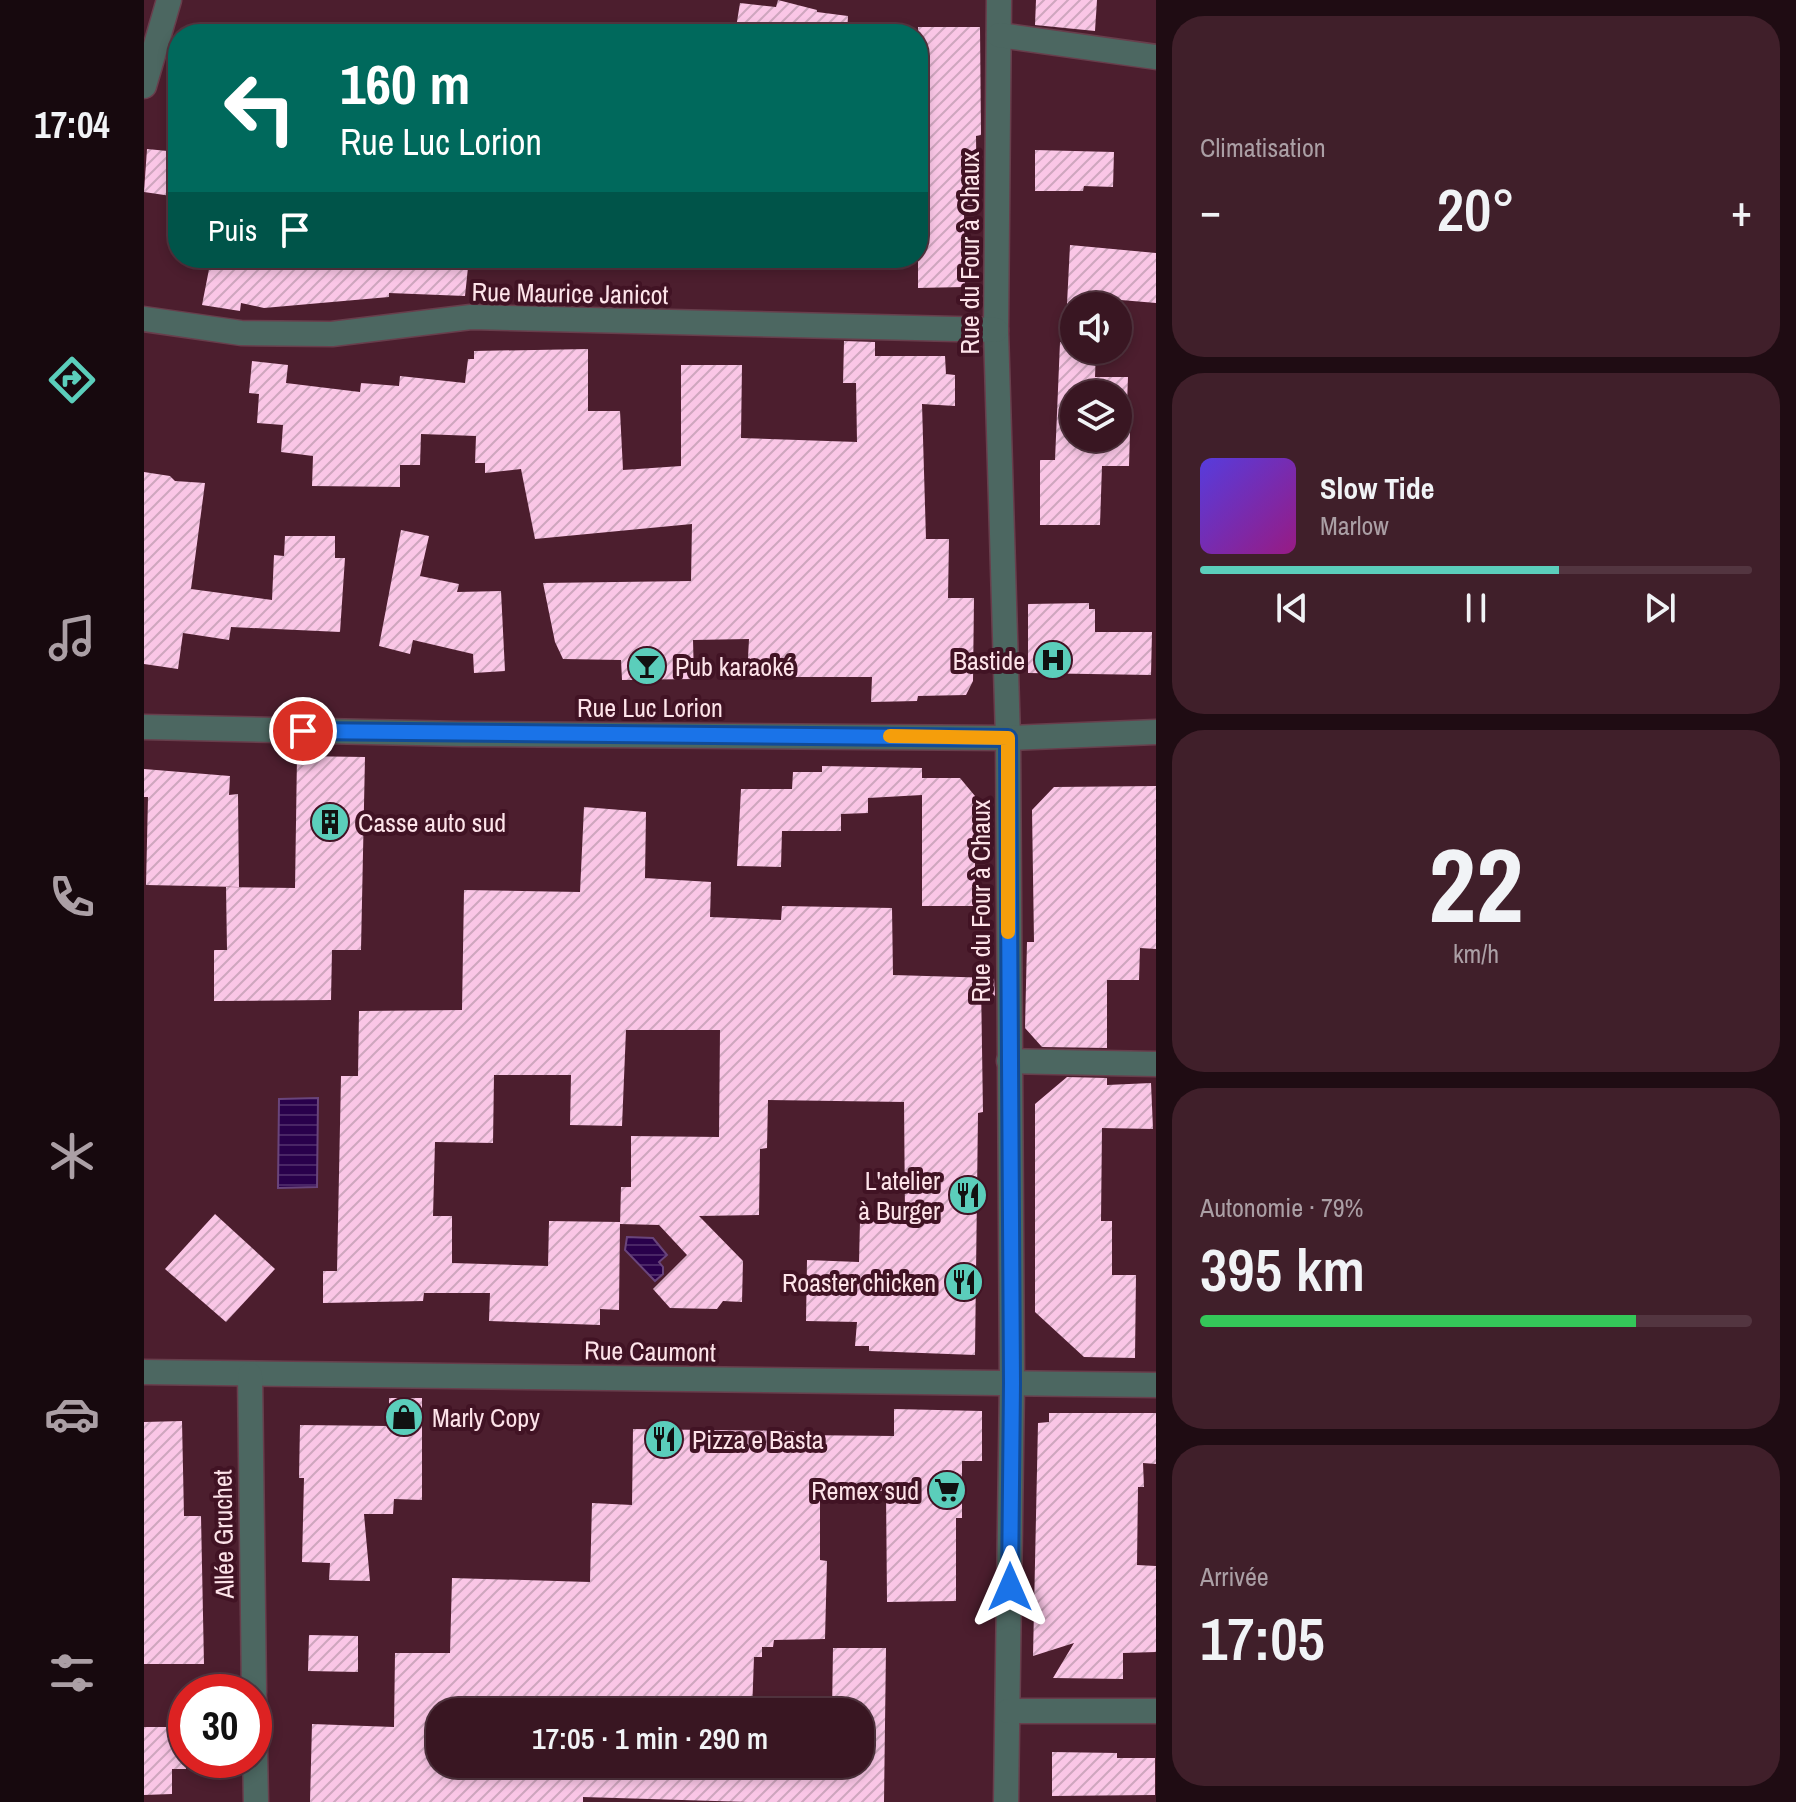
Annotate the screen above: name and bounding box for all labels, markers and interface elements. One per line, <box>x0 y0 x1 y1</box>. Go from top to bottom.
text: 160 m <box>340 46 470 121</box>
icon: left <box>208 56 312 160</box>
text: 17:04 <box>34 101 110 149</box>
text: Rue Luc Lorion <box>340 118 542 166</box>
text: Climatisation <box>1200 130 1326 165</box>
street label: Rue du Four à Chaux <box>952 151 987 354</box>
text: 20° <box>1437 169 1515 250</box>
text: − <box>1200 180 1221 240</box>
text: + <box>1731 180 1752 240</box>
icon: arrive <box>273 208 317 252</box>
text: Puis <box>208 210 257 250</box>
street label: Rue Maurice Janicot <box>471 274 669 312</box>
map controls <box>1060 292 1132 452</box>
button: sound <box>1060 292 1132 364</box>
icon: directions <box>44 352 100 408</box>
button: layers <box>1060 380 1132 452</box>
text: Slow Tide <box>1320 468 1434 508</box>
text: Marlow <box>1320 508 1389 543</box>
icon: previous <box>1270 586 1314 630</box>
icon: pause <box>1454 586 1498 630</box>
icon: next <box>1638 586 1682 630</box>
icon: music <box>44 610 100 666</box>
hospital icon: Bastide <box>1032 639 1074 681</box>
place label: Bastide <box>953 643 1025 678</box>
bar icon: Pub karaoké <box>626 645 668 687</box>
place label: Pub karaoké <box>675 649 795 684</box>
street label: Rue Luc Lorion <box>577 690 723 725</box>
pin <box>269 697 337 765</box>
icon: arrive <box>281 709 325 753</box>
street label: Rue du Four à Chaux <box>963 799 998 1002</box>
building icon: Casse auto sud <box>309 801 351 843</box>
place label: Casse auto sud <box>358 805 506 840</box>
text: 22 <box>1429 814 1523 954</box>
icon: phone <box>44 869 100 925</box>
text: km/h <box>1453 936 1499 971</box>
icon: climate <box>44 1128 100 1184</box>
place label: L'atelier à Burger <box>858 1163 940 1228</box>
restaurant icon: L'atelier à Burger <box>947 1174 989 1216</box>
text: Autonomie · 79% <box>1200 1190 1364 1225</box>
text: 395 km <box>1200 1229 1365 1310</box>
restaurant icon: Roaster chicken <box>943 1261 985 1303</box>
place label: Roaster chicken <box>782 1265 936 1300</box>
street label: Rue Caumont <box>584 1332 716 1370</box>
icon: car <box>44 1386 100 1442</box>
shop icon: Marly Copy <box>383 1396 425 1438</box>
place label: Marly Copy <box>432 1400 540 1435</box>
restaurant icon: Pizza e Basta <box>643 1418 685 1460</box>
place label: Pizza e Basta <box>692 1422 824 1457</box>
street label: Allée Gruchet <box>204 1469 242 1600</box>
supermarket icon: Remex sud <box>926 1469 968 1511</box>
place label: Remex sud <box>811 1473 919 1508</box>
position arrow <box>968 1545 1052 1629</box>
text: Arrivée <box>1200 1559 1269 1594</box>
text: 17:05 <box>1200 1598 1325 1679</box>
icon: filters <box>44 1645 100 1701</box>
speed limit sign: 30 <box>168 1674 272 1778</box>
text: 17:05 · 1 min · 290 m <box>532 1718 768 1758</box>

